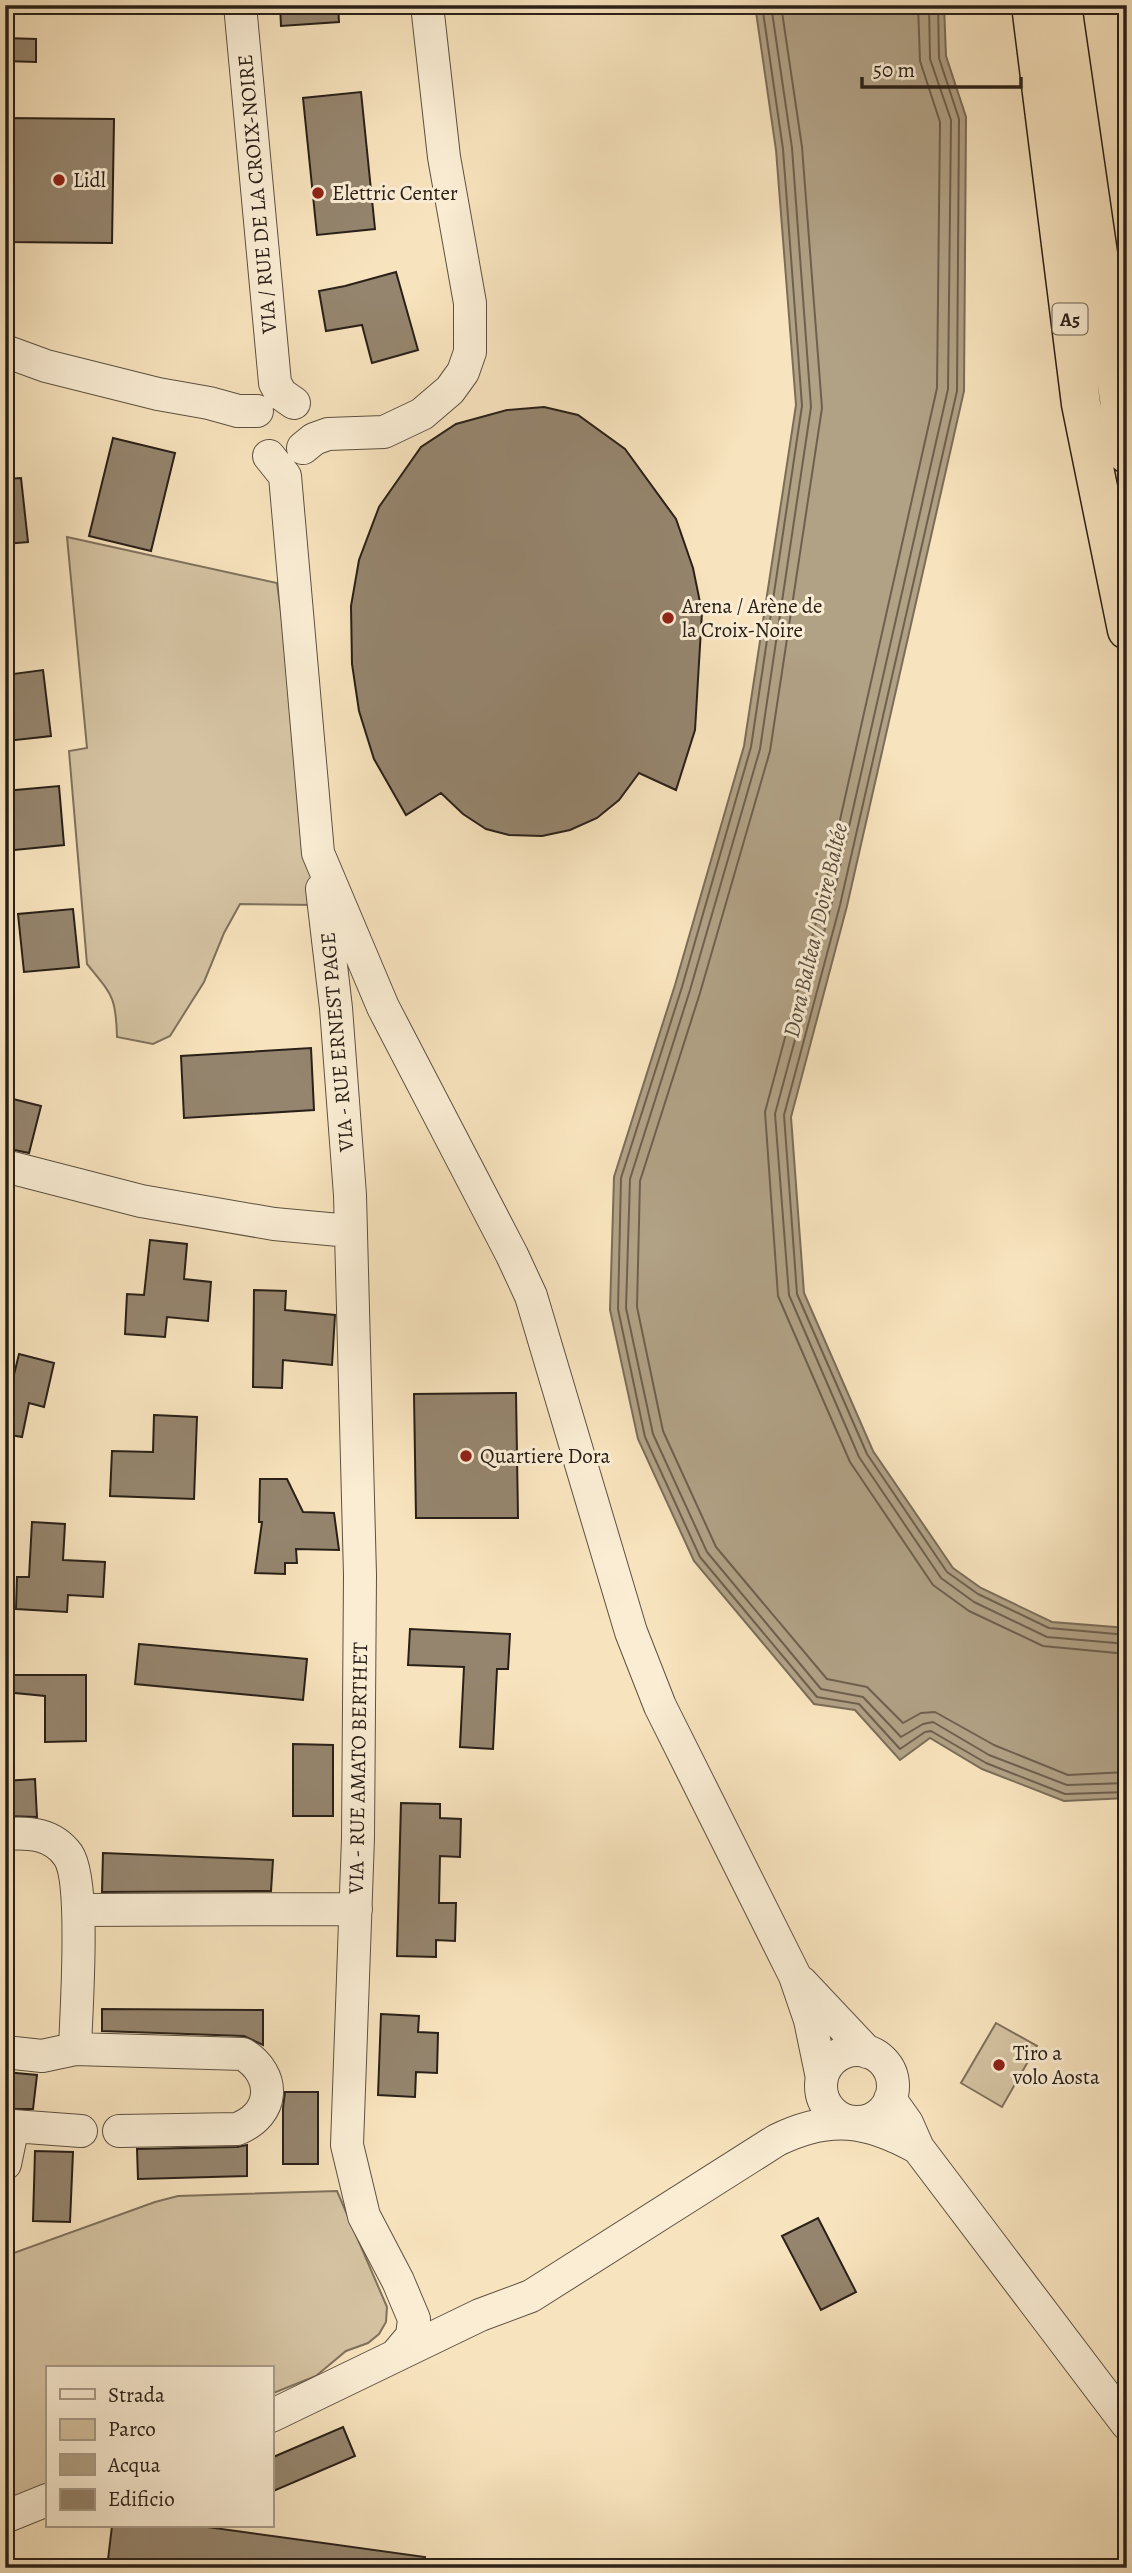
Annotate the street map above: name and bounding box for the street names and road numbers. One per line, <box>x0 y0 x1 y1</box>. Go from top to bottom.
street label: VIA / RUE DE LA CROIX-NOIRE <box>231 53 283 336</box>
road number: A5 <box>1052 304 1088 334</box>
street label: VIA - RUE ERNEST PAGE <box>313 931 361 1154</box>
street label: VIA - RUE AMATO BERTHET <box>342 1641 374 1895</box>

